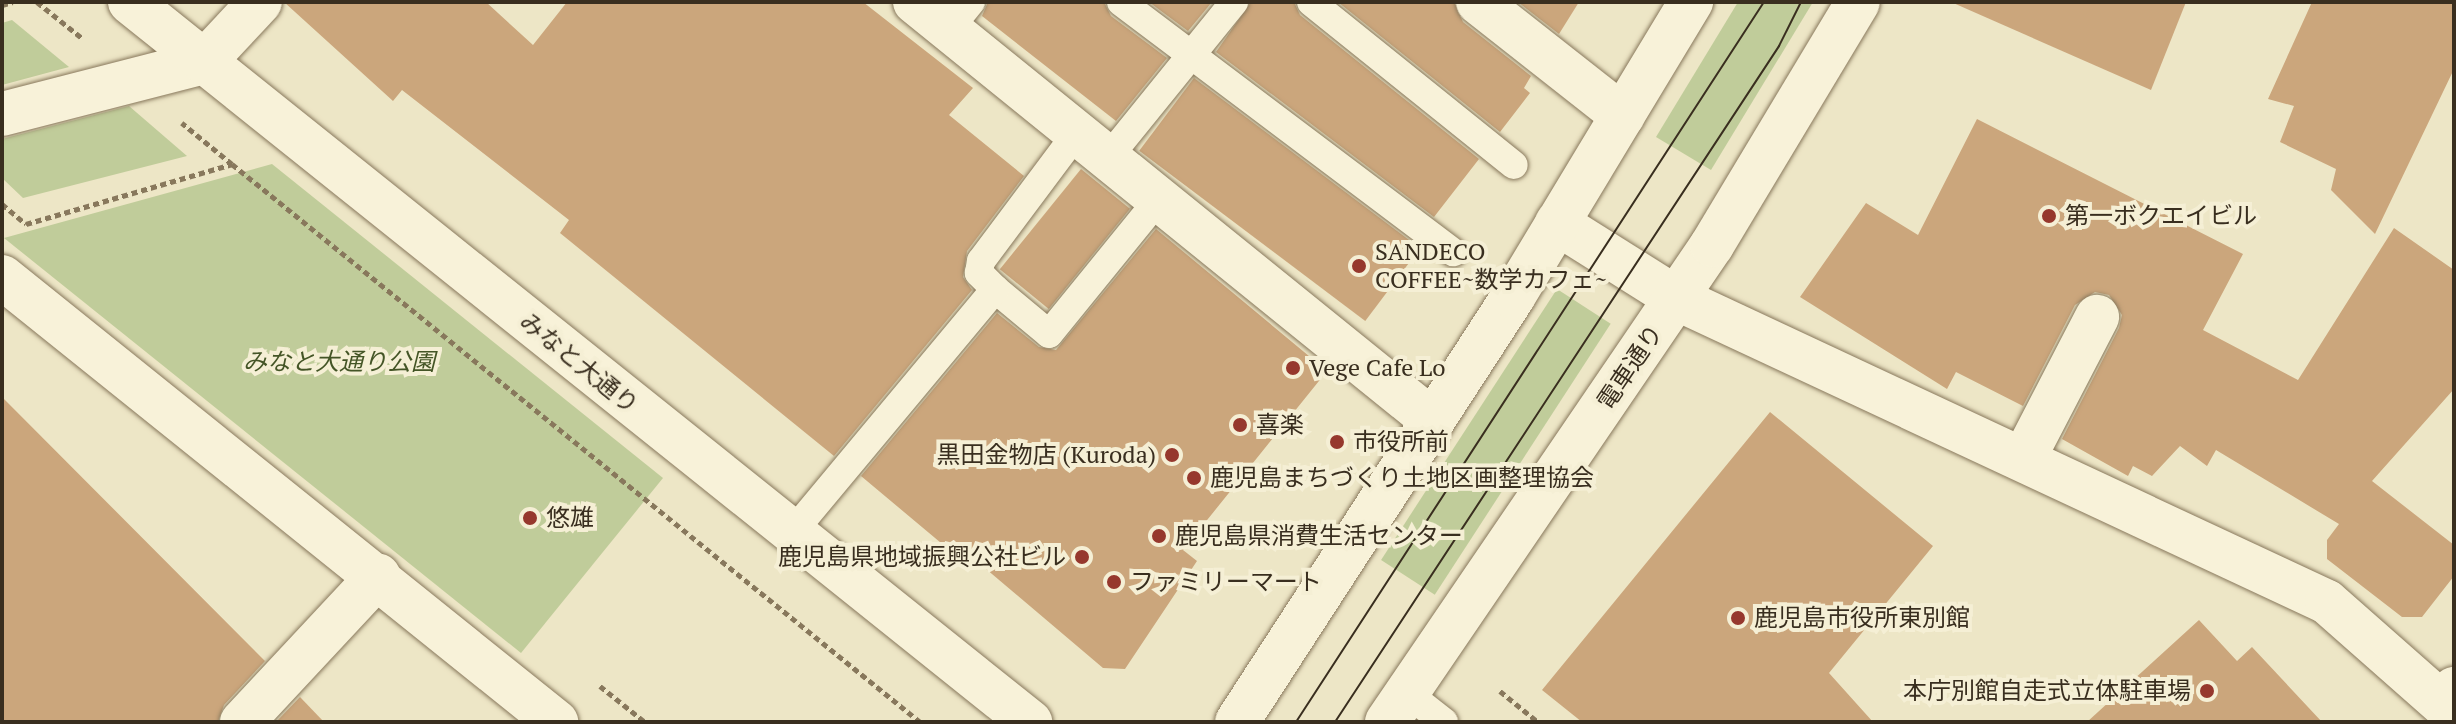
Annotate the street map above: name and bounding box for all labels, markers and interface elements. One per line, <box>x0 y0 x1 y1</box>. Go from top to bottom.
place label: 第一ボクエイビル <box>2065 202 2257 230</box>
marker: 第一ボクエイビル <box>2040 207 2058 225</box>
place label: SANDECO COFFEE~数学カフェ~ <box>1375 238 1607 294</box>
marker: SANDECO COFFEE~数学カフェ~ <box>1350 257 1368 275</box>
street label: みなと大通り <box>514 306 644 420</box>
street label: 電車通り <box>1591 319 1669 415</box>
park label: みなと大通り公園 <box>243 348 435 376</box>
place label: Vege Cafe Lo <box>1309 354 1446 382</box>
marker: Vege Cafe Lo <box>1284 359 1302 377</box>
place label: 喜楽 <box>1256 411 1304 439</box>
marker: 喜楽 <box>1231 416 1249 434</box>
place label: 市役所前 <box>1353 428 1449 456</box>
marker: 市役所前 <box>1328 433 1346 451</box>
place label: 黒田金物店 (Kuroda) <box>936 441 1156 469</box>
marker: 黒田金物店 (Kuroda) <box>1163 446 1181 464</box>
place label: 鹿児島まちづくり土地区画整理協会 <box>1210 464 1594 492</box>
marker: 鹿児島まちづくり土地区画整理協会 <box>1185 469 1203 487</box>
place label: 悠雄 <box>546 504 594 532</box>
marker: 悠雄 <box>521 509 539 527</box>
place label: 鹿児島県消費生活センター <box>1175 522 1463 550</box>
marker: 鹿児島県消費生活センター <box>1150 527 1168 545</box>
place label: 鹿児島県地域振興公社ビル <box>778 543 1066 571</box>
marker: 鹿児島県地域振興公社ビル <box>1073 548 1091 566</box>
place label: ファミリーマート <box>1130 568 1322 596</box>
marker: ファミリーマート <box>1105 573 1123 591</box>
place label: 鹿児島市役所東別館 <box>1754 604 1970 632</box>
marker: 鹿児島市役所東別館 <box>1729 609 1747 627</box>
place label: 本庁別館自走式立体駐車場 <box>1903 677 2191 705</box>
marker: 本庁別館自走式立体駐車場 <box>2198 682 2216 700</box>

